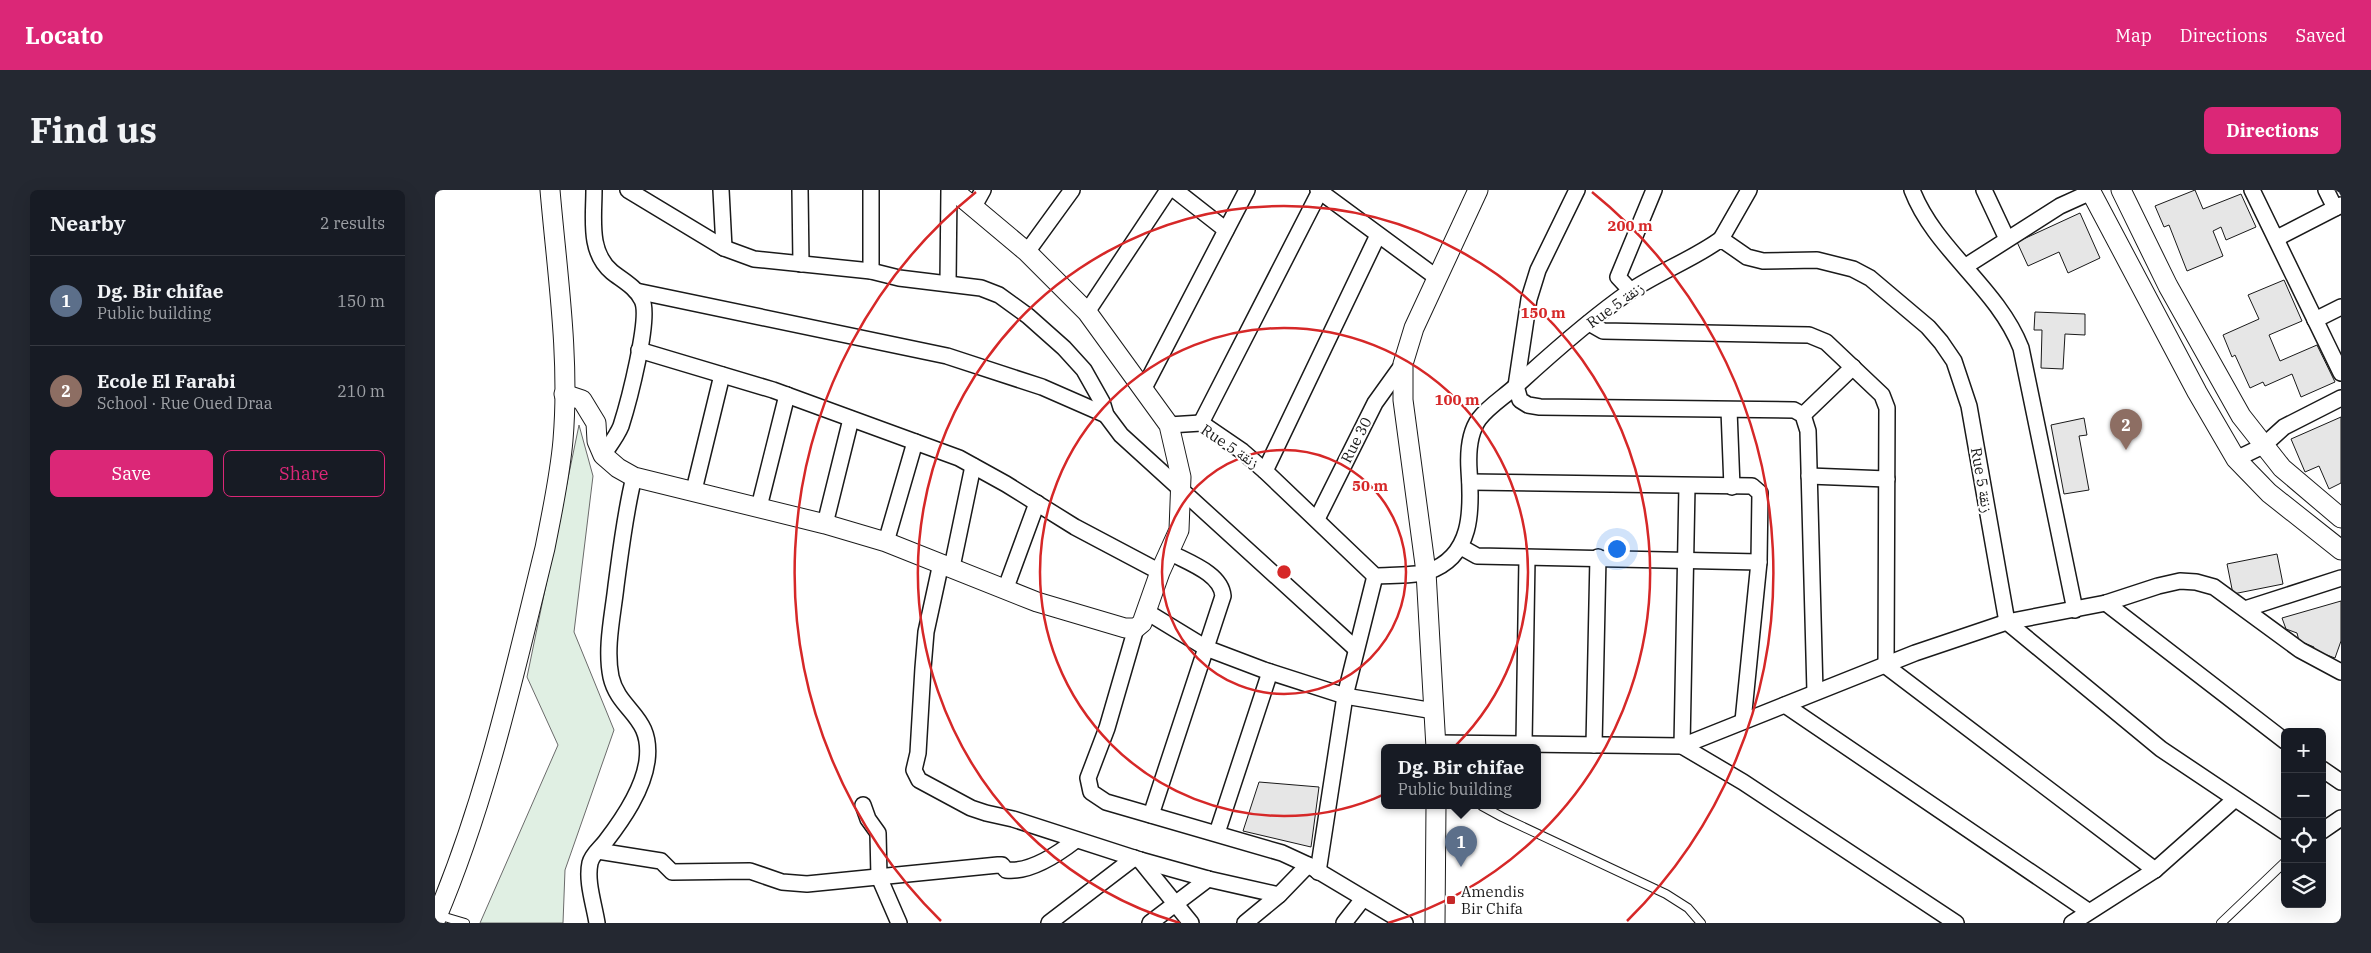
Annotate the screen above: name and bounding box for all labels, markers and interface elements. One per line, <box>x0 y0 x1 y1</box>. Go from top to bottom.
text: Locato <box>25 19 103 51</box>
text: Map <box>2115 24 2152 47</box>
text: Directions <box>2180 24 2268 47</box>
text: Saved <box>2296 24 2346 47</box>
text: Find us <box>30 107 157 153</box>
button: Directions <box>2204 107 2341 154</box>
text: Nearby <box>50 209 126 237</box>
text: 2 results <box>320 213 385 233</box>
text: 200 m <box>1607 216 1653 235</box>
street label: Rue 5 زنقة <box>1583 278 1647 332</box>
text: Dg. Bir chifae <box>97 279 224 303</box>
text: 1 <box>61 291 71 311</box>
text: 150 m <box>337 291 385 311</box>
text: Public building <box>97 303 211 323</box>
text: 150 m <box>1520 303 1566 322</box>
text: Ecole El Farabi <box>97 369 236 393</box>
text: 2 <box>61 381 71 401</box>
text: 210 m <box>337 381 385 401</box>
text: 100 m <box>1434 390 1480 409</box>
text: School · Rue Oued Draa <box>97 393 273 413</box>
pin: 2 <box>2110 409 2142 450</box>
street label: Rue 30 <box>1336 414 1376 466</box>
street label: Rue 5 زنقة <box>1197 420 1263 472</box>
street label: Rue 5 زنقة <box>1967 446 1997 514</box>
button: Save <box>50 450 213 497</box>
button: Share <box>223 450 385 497</box>
text: 50 m <box>1352 476 1388 495</box>
your location <box>1604 536 1630 562</box>
centre of rings <box>1275 563 1293 581</box>
map controls <box>2281 728 2326 908</box>
button: + <box>2281 728 2326 773</box>
popup <box>1381 744 1541 809</box>
text: Dg. Bir chifae <box>1398 755 1524 779</box>
button: − <box>2281 773 2326 818</box>
text: Public building <box>1398 779 1512 799</box>
button: locate <box>2281 818 2326 863</box>
pin: 1 <box>1445 826 1477 867</box>
button: layers <box>2281 863 2326 908</box>
place label: Amendis Bir Chifa <box>1461 882 1524 918</box>
marker: Amendis Bir Chifa <box>1445 894 1457 906</box>

